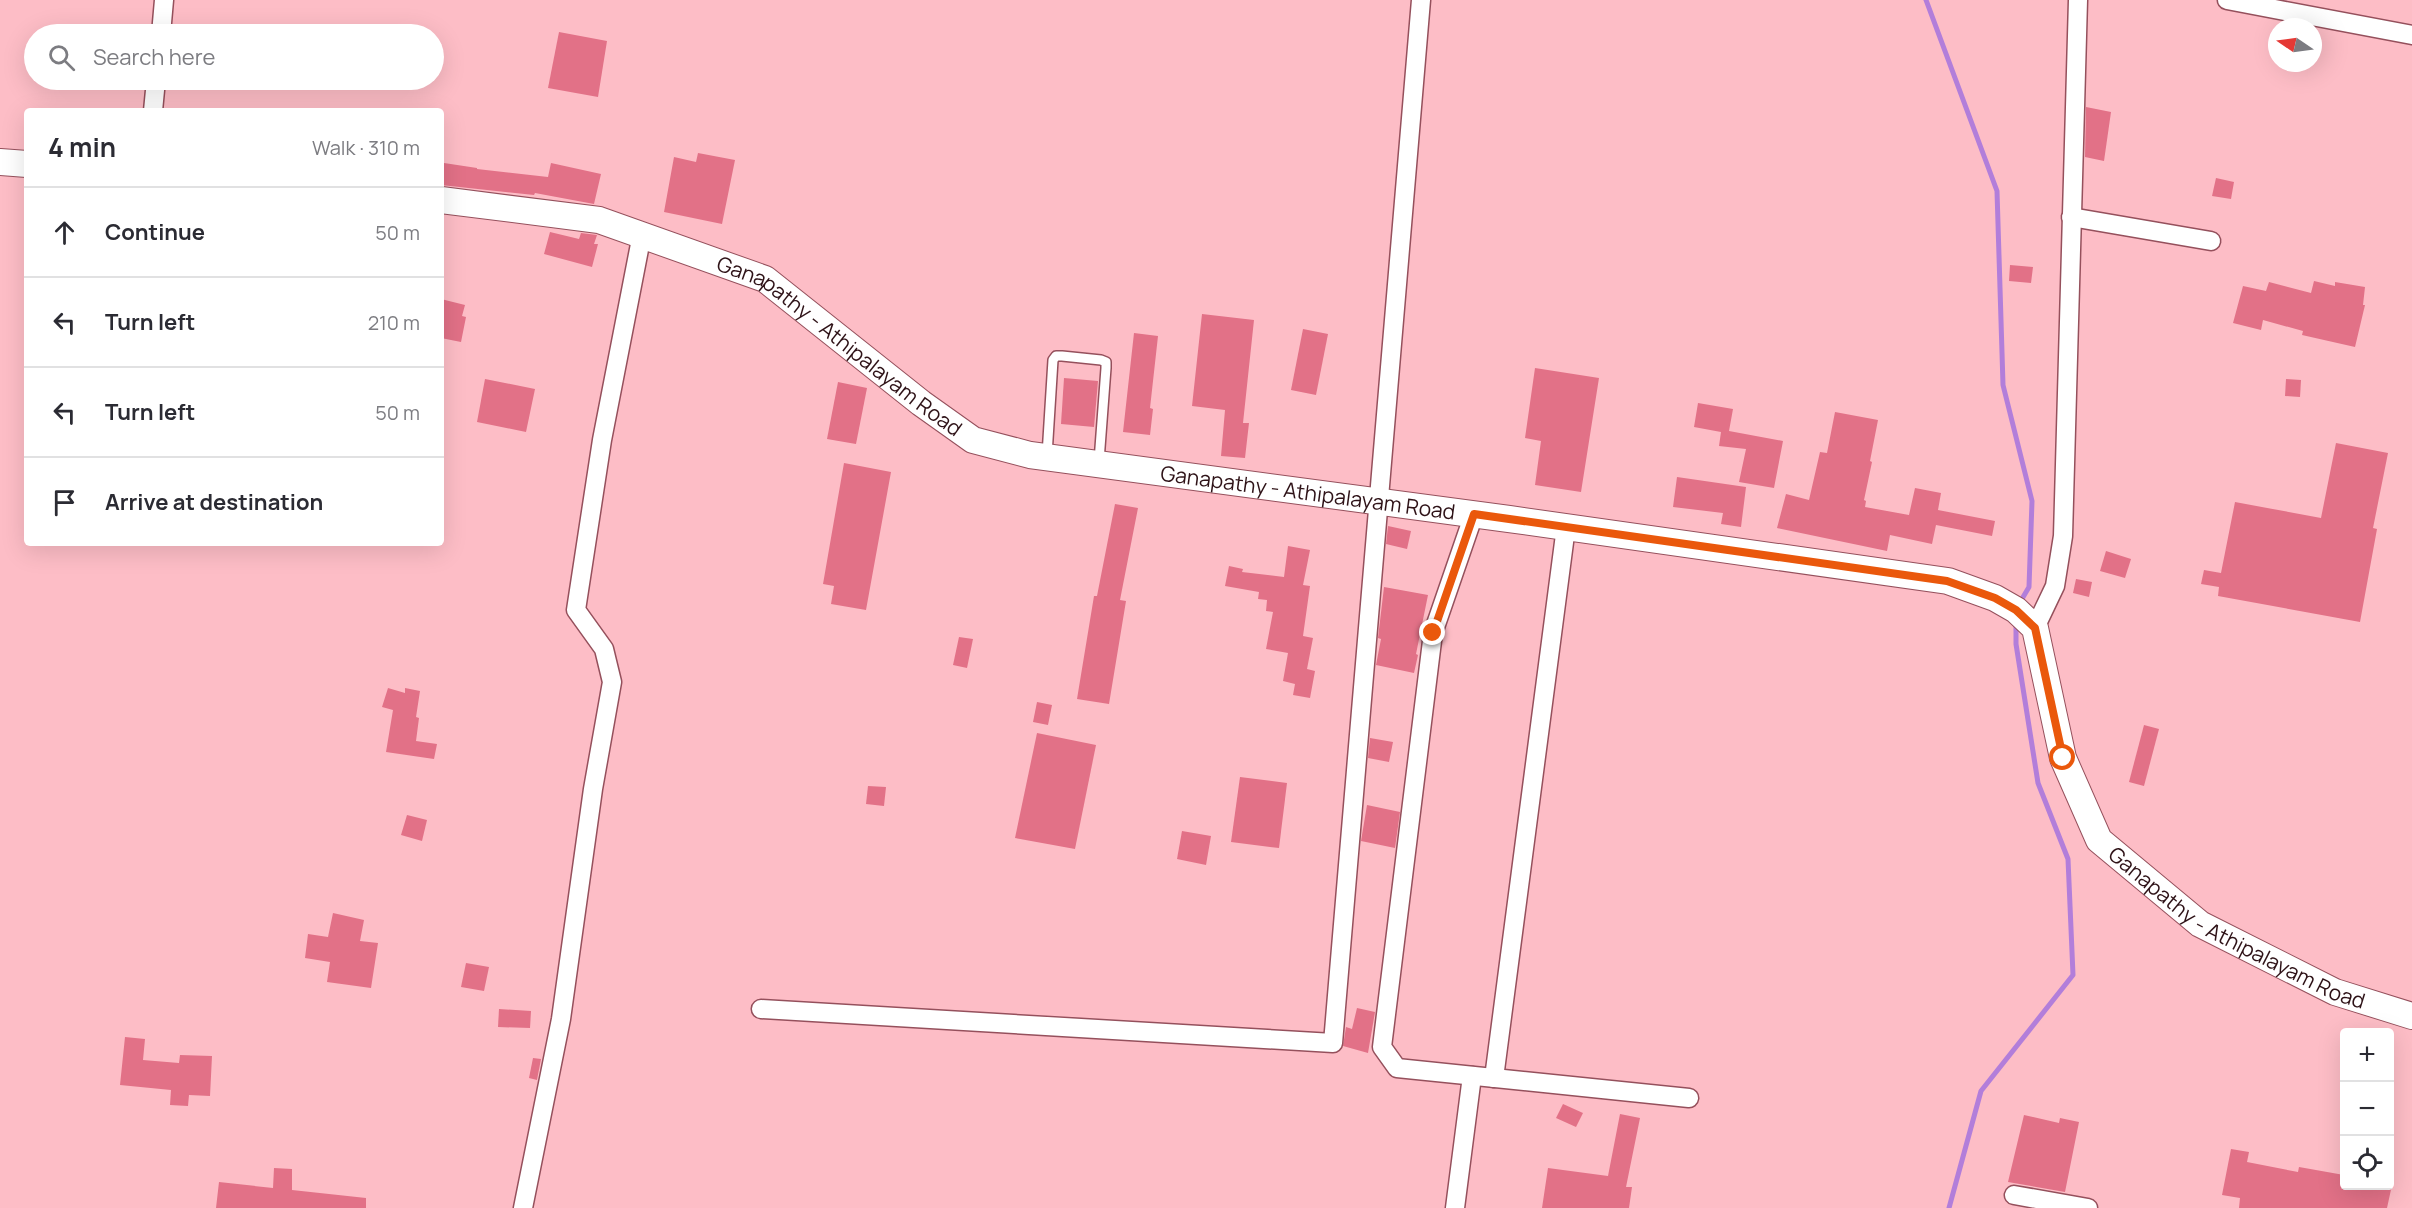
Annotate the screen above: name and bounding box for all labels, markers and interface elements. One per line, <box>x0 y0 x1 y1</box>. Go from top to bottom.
north arrow <box>2268 18 2322 72</box>
search box <box>24 24 444 90</box>
icon: search <box>45 41 78 74</box>
text: Search here <box>93 42 215 72</box>
text: 4 min <box>48 129 116 165</box>
text: Walk · 310 m <box>312 134 420 161</box>
icon: ahead <box>48 216 81 249</box>
text: Continue <box>105 217 205 247</box>
text: 50 m <box>375 219 420 246</box>
street label: Ganapathy - Athipalayam Road <box>713 249 968 442</box>
icon: left <box>48 306 81 339</box>
text: Turn left <box>105 307 195 337</box>
text: 210 m <box>368 309 420 336</box>
icon: left <box>48 396 81 429</box>
text: Turn left <box>105 397 195 427</box>
text: 50 m <box>375 399 420 426</box>
street label: Ganapathy - Athipalayam Road <box>1159 459 1457 526</box>
icon: arrive <box>48 486 81 519</box>
text: Arrive at destination <box>105 487 323 517</box>
route end <box>1419 619 1445 645</box>
route start <box>2049 744 2075 770</box>
street label: Ganapathy - Athipalayam Road <box>2103 840 2369 1015</box>
map controls <box>2340 1028 2394 1190</box>
button: + <box>2340 1028 2394 1082</box>
button: − <box>2340 1082 2394 1136</box>
button: locate <box>2340 1136 2394 1190</box>

